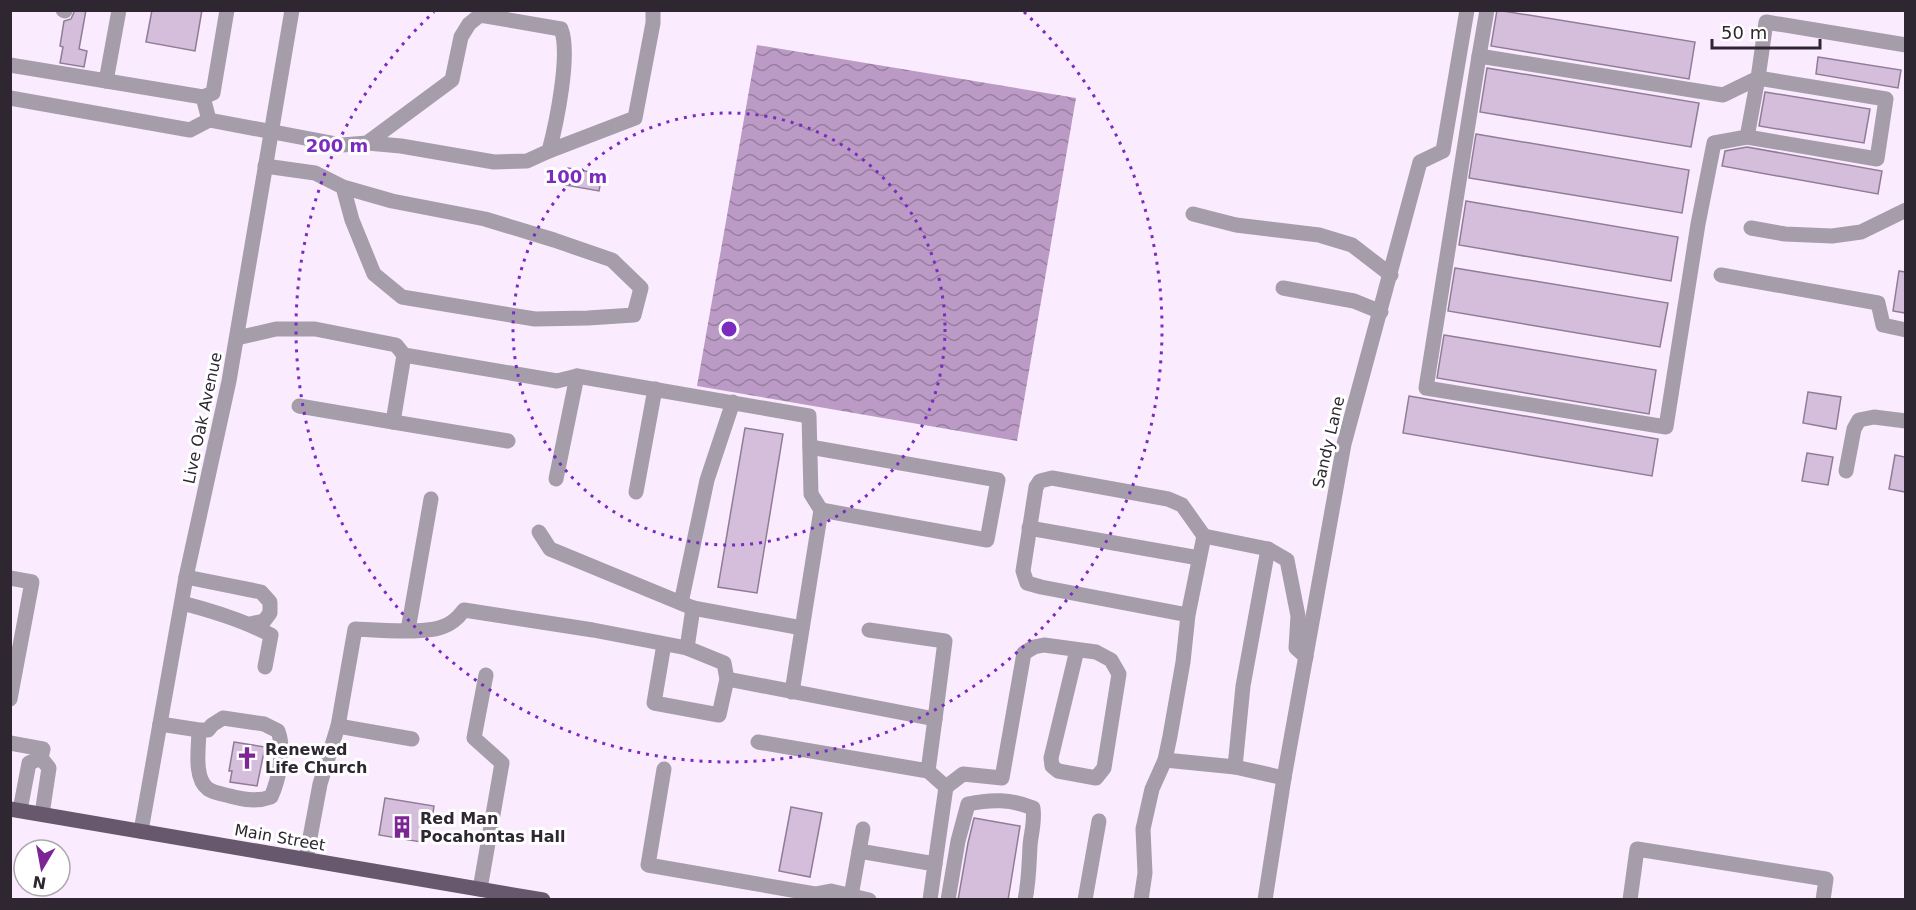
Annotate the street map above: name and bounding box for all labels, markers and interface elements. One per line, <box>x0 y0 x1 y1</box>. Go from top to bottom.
scale bar <box>1712 12 1820 50</box>
text: 50 m <box>1721 22 1767 43</box>
text: 200 m <box>306 135 368 156</box>
text: 100 m <box>545 166 607 187</box>
centre of rings <box>719 319 739 339</box>
street label: Live Oak Avenue <box>179 351 226 486</box>
street label: Sandy Lane <box>1309 394 1348 490</box>
place label: Renewed Life Church <box>265 740 367 777</box>
church icon: Renewed Life Church <box>234 745 260 771</box>
place label: Red Man Pocahontas Hall <box>420 809 565 846</box>
building icon: Red Man Pocahontas Hall <box>389 814 415 840</box>
street label: Main Street <box>233 820 327 855</box>
north arrow <box>12 838 72 898</box>
text: N <box>31 872 48 893</box>

